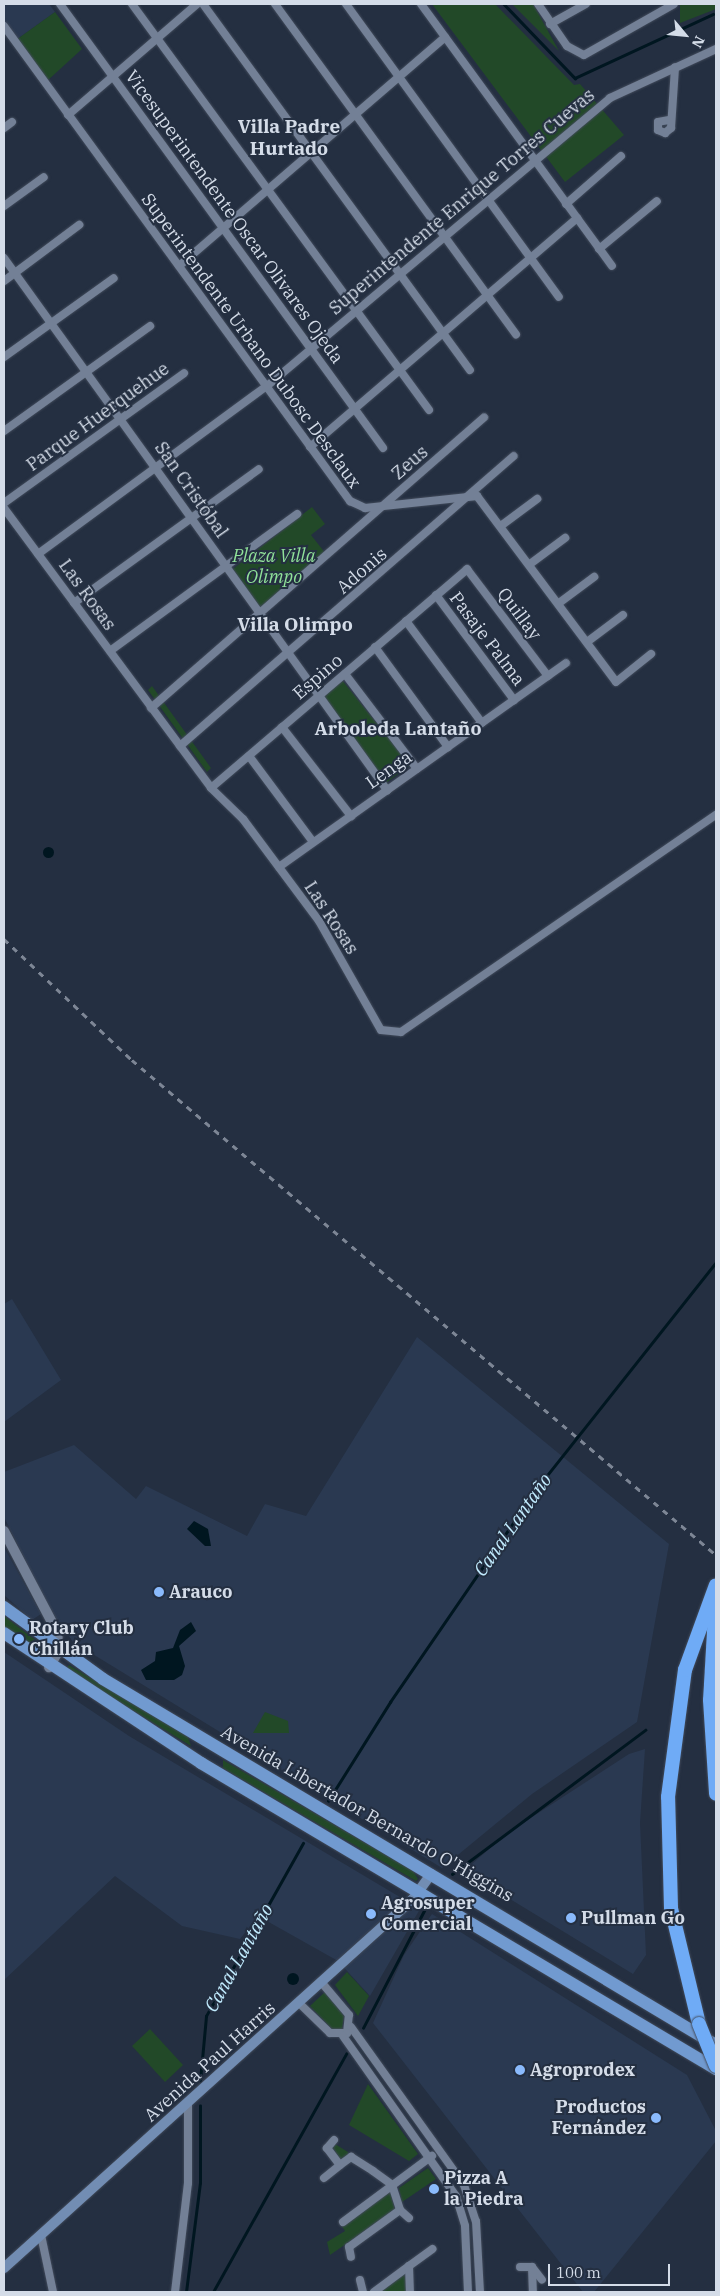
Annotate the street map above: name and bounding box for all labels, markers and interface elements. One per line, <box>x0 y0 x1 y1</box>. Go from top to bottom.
north arrow <box>660 10 710 60</box>
text: N <box>688 33 709 51</box>
street label: Vicesuperintendente Oscar Olivares Ojeda <box>120 66 348 368</box>
street label: Superintendente Enrique Torres Cuevas <box>325 84 599 320</box>
district label: Villa Padre Hurtado <box>238 116 340 160</box>
street label: Superintendente Urbano Dubosc Desclaux <box>137 189 365 493</box>
street label: Parque Huerquehue <box>22 358 174 476</box>
street label: San Cristóbal <box>150 438 232 542</box>
street label: Zeus <box>387 441 433 485</box>
street label: Adonis <box>333 543 391 599</box>
park label: Plaza Villa Olimpo <box>233 546 315 588</box>
street label: Las Rosas <box>54 555 120 635</box>
street label: Quillay <box>492 584 546 644</box>
street label: Pasaje Palma <box>445 588 529 690</box>
district label: Villa Olimpo <box>237 614 353 636</box>
street label: Espino <box>289 650 347 704</box>
district label: Arboleda Lantaño <box>315 718 481 740</box>
street label: Lenga <box>362 746 416 794</box>
street label: Las Rosas <box>299 877 363 959</box>
water label: Canal Lantaño <box>469 1469 557 1581</box>
place label: Arauco <box>169 1581 232 1603</box>
marker: Arauco <box>153 1586 165 1598</box>
place label: Rotary Club Chillán <box>29 1618 134 1660</box>
marker: Rotary Club Chillán <box>13 1633 25 1645</box>
street label: Avenida Libertador Bernardo O'Higgins <box>217 1721 517 1907</box>
place label: Agrosuper Comercial <box>381 1893 475 1936</box>
water label: Canal Lantaño <box>200 1900 278 2016</box>
place label: Pullman Go <box>581 1907 685 1929</box>
marker: Agrosuper Comercial <box>365 1908 377 1920</box>
marker: Pullman Go <box>565 1912 577 1924</box>
street label: Avenida Paul Harris <box>140 1997 280 2127</box>
place label: Agroprodex <box>530 2059 635 2081</box>
marker: Agroprodex <box>514 2064 526 2076</box>
place label: Productos Fernández <box>551 2097 646 2140</box>
marker: Productos Fernández <box>650 2112 662 2124</box>
place label: Pizza A la Piedra <box>444 2168 523 2210</box>
marker: Pizza A la Piedra <box>428 2183 440 2195</box>
scale bar <box>550 2254 672 2286</box>
text: 100 m <box>556 2263 601 2282</box>

